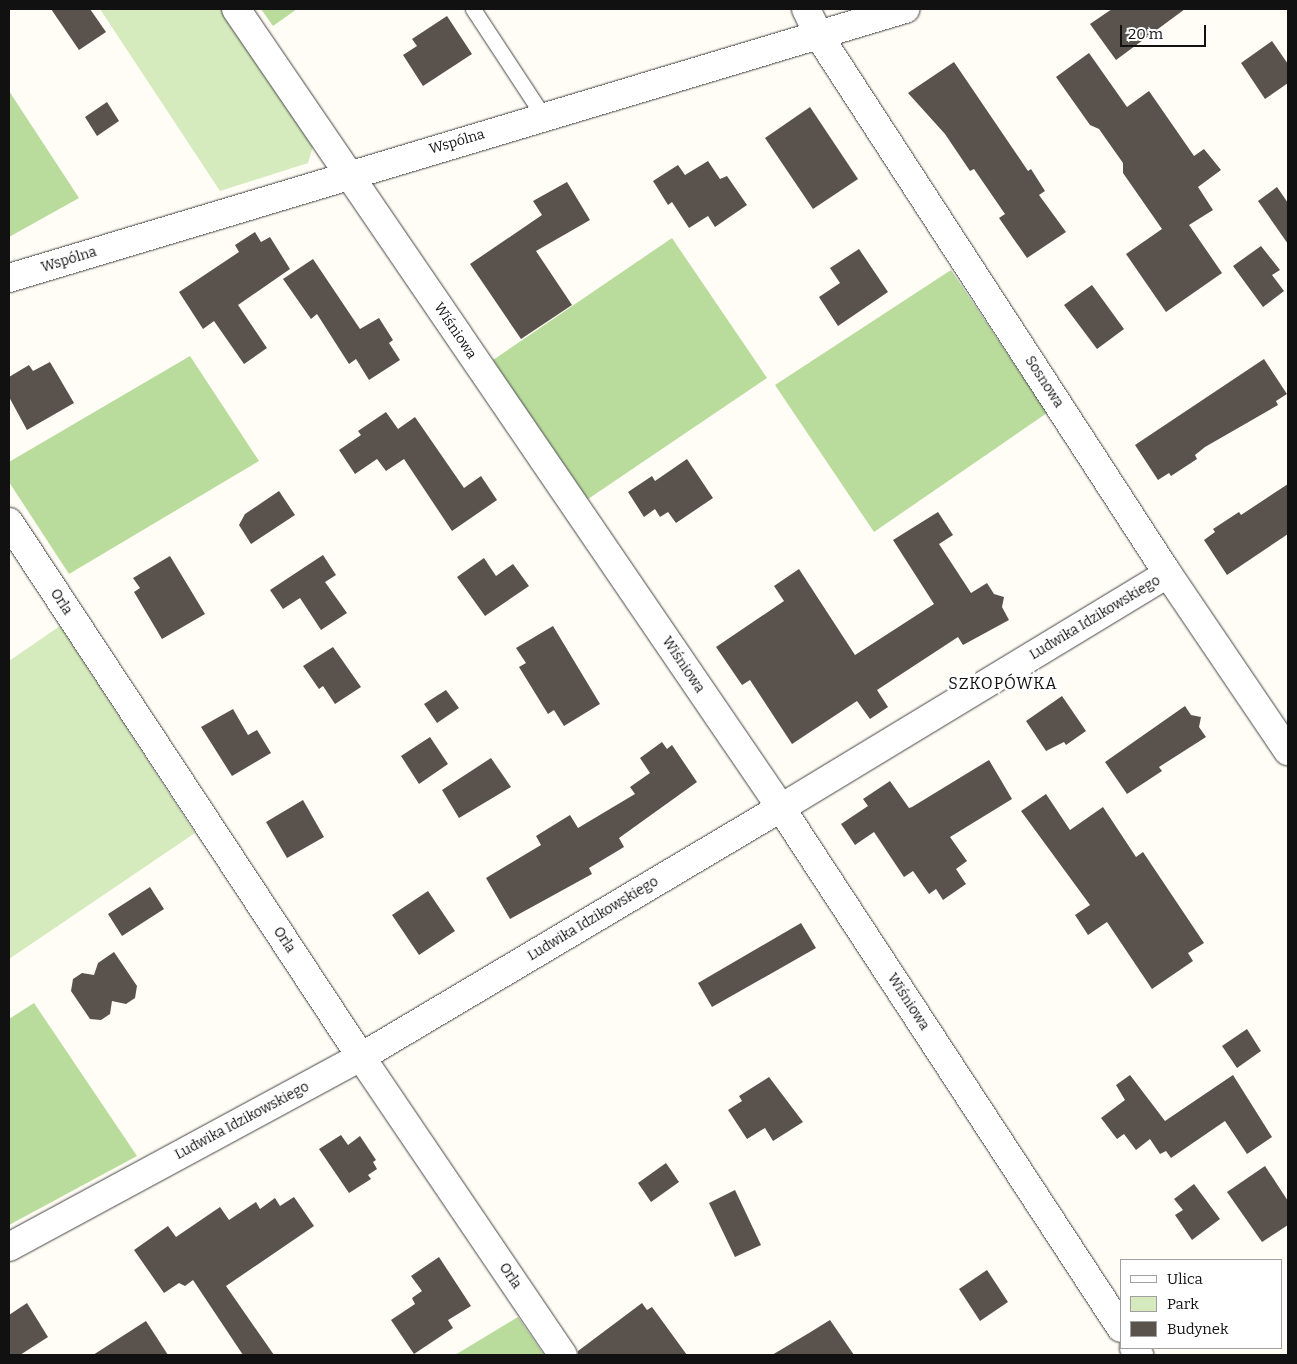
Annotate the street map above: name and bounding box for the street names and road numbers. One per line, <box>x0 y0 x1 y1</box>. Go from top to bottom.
street label: Wspólna <box>427 126 487 158</box>
street label: Wspólna <box>39 244 99 276</box>
street label: Wiśniowa <box>430 300 480 362</box>
street label: Sosnowa <box>1021 353 1067 411</box>
street label: Ludwika Idzikowskiego <box>1027 572 1163 664</box>
street label: Orla <box>46 586 76 618</box>
street label: Wiśniowa <box>658 634 708 696</box>
street label: Ludwika Idzikowskiego <box>525 873 661 965</box>
street label: Orla <box>269 924 299 956</box>
street label: Wiśniowa <box>883 971 933 1033</box>
street label: Ludwika Idzikowskiego <box>172 1079 312 1163</box>
street label: Orla <box>495 1260 525 1292</box>

